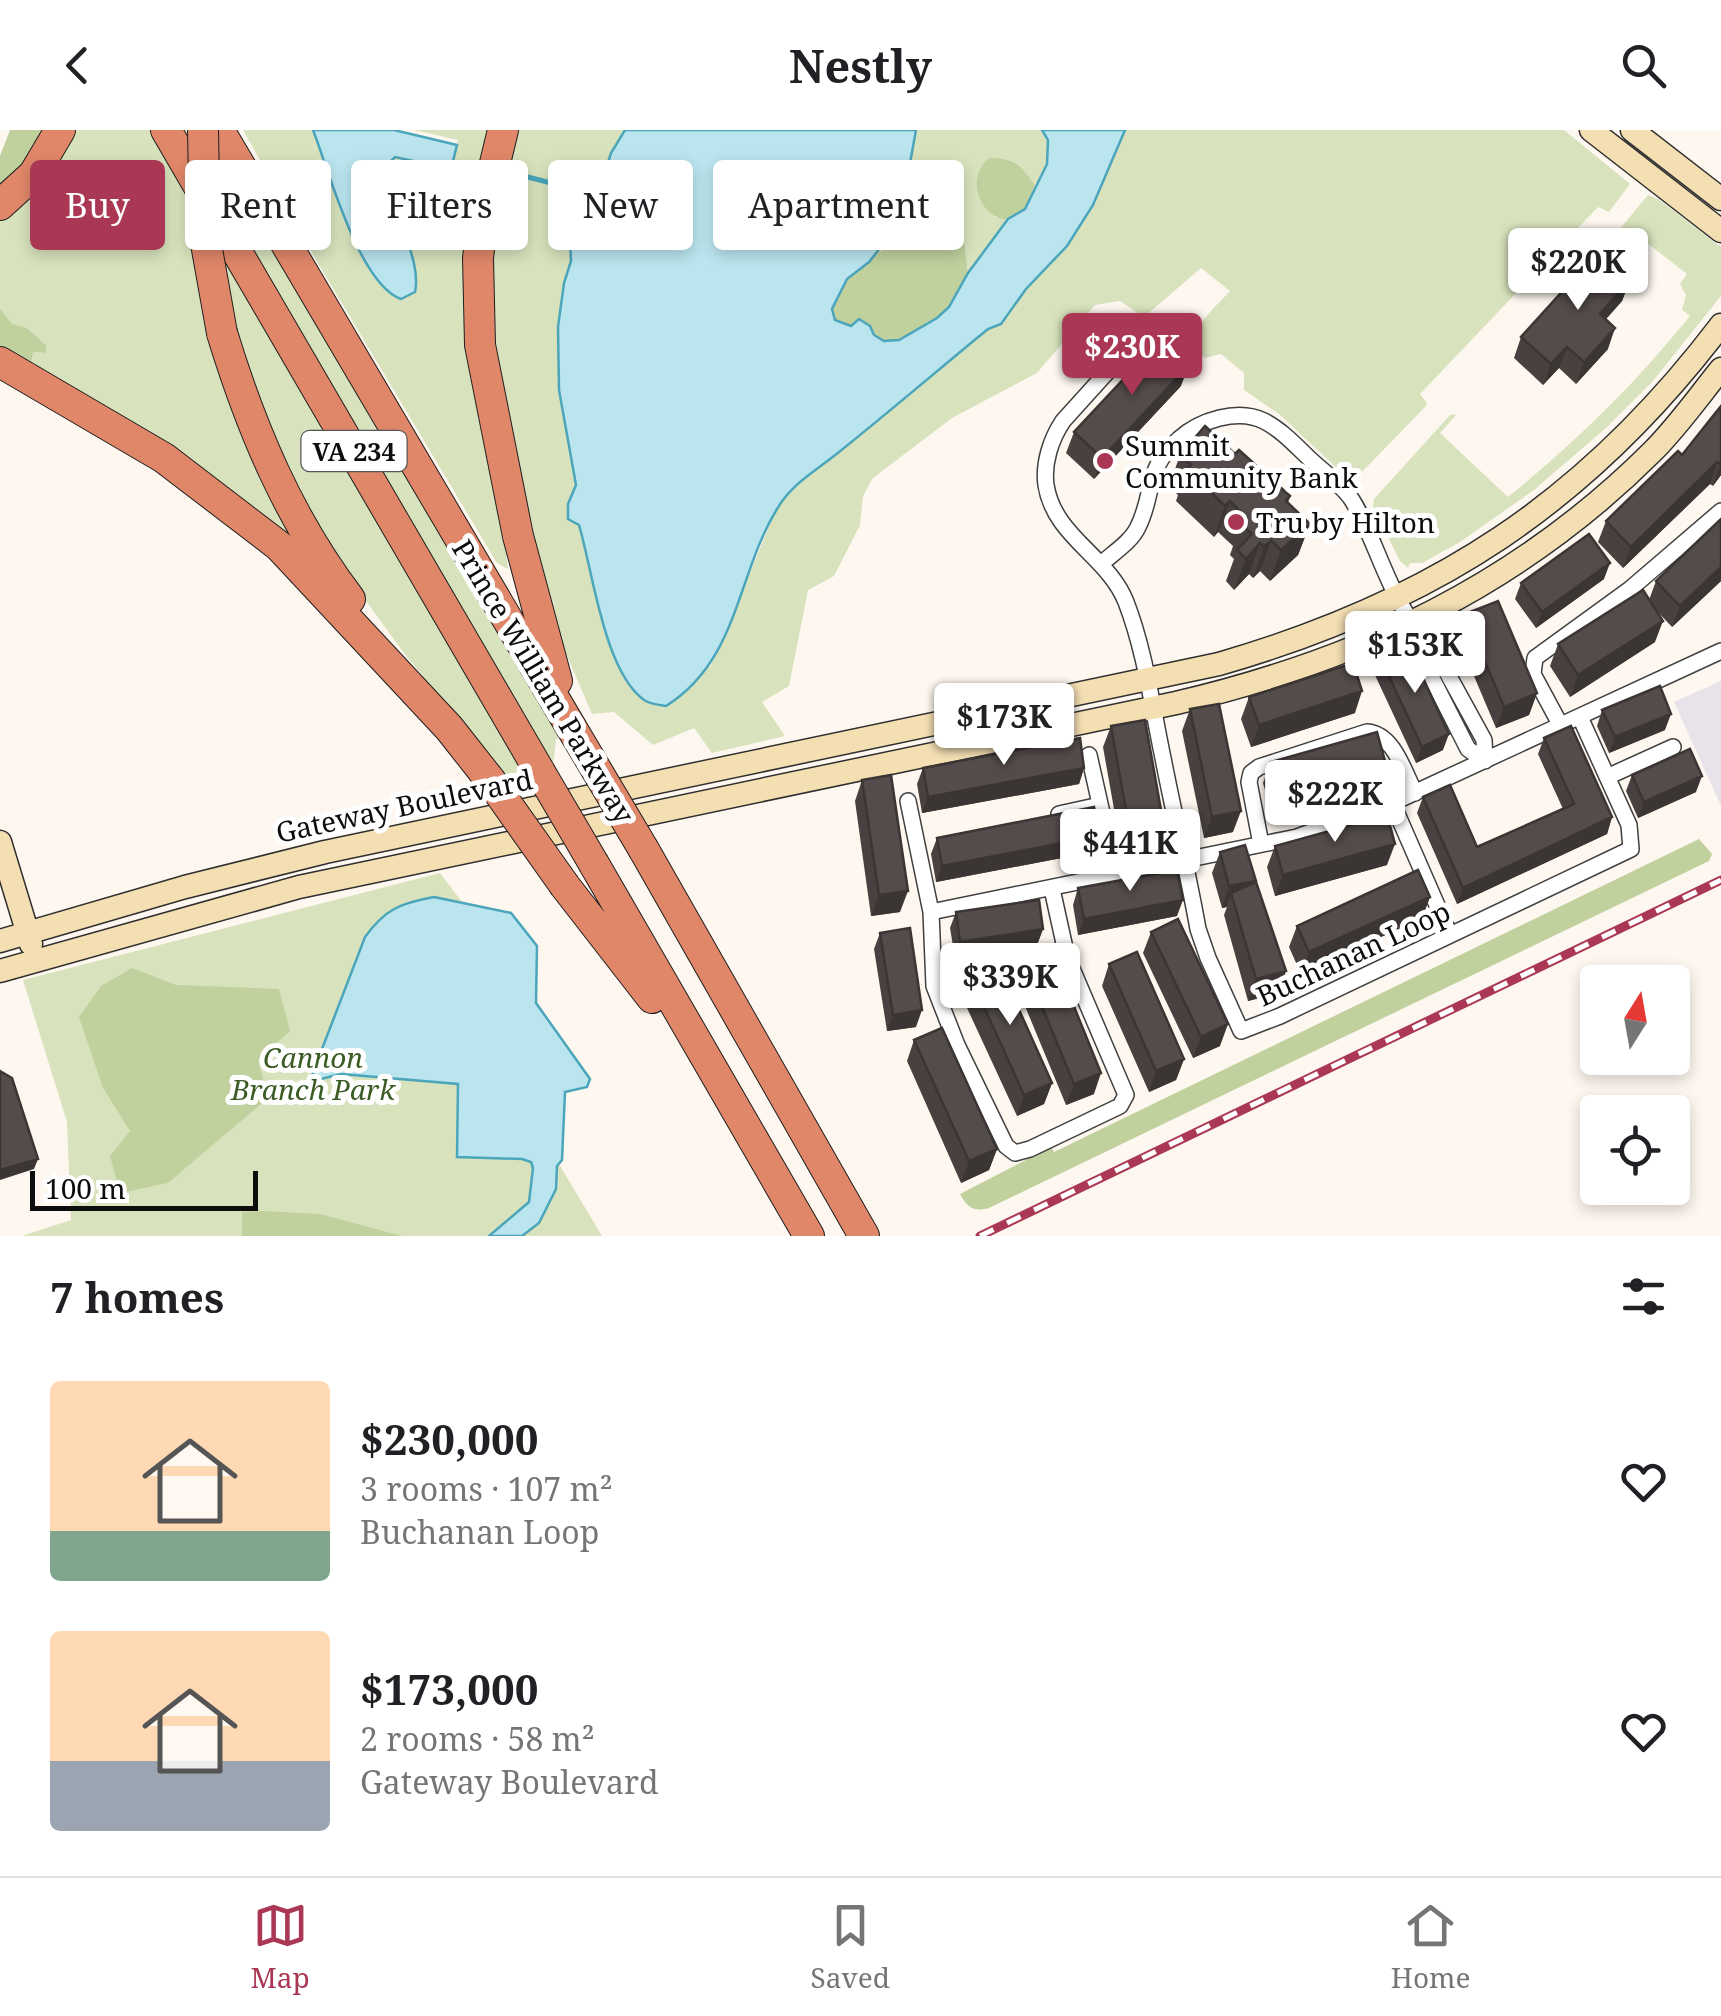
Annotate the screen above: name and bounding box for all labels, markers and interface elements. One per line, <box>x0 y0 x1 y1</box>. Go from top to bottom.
text: Nestly <box>789 35 932 96</box>
icon: back <box>50 38 105 93</box>
icon: search <box>1616 38 1671 93</box>
chip: Buy <box>30 160 165 250</box>
chip: Rent <box>185 160 331 250</box>
chip: Filters <box>351 160 528 250</box>
chip: New <box>548 160 693 250</box>
chip: Apartment <box>713 160 964 250</box>
pin: $220K <box>1508 228 1648 313</box>
text: $220K <box>1530 239 1626 282</box>
pin: $230K <box>1062 313 1202 398</box>
text: $230K <box>1084 324 1180 367</box>
place label: Summit Community Bank <box>1125 426 1358 496</box>
road number: VA 234 <box>302 431 406 471</box>
marker: Summit Community Bank <box>1094 450 1116 472</box>
place label: Tru by Hilton <box>1256 503 1435 541</box>
marker: Tru by Hilton <box>1225 511 1247 533</box>
street label: Prince William Parkway <box>444 532 644 830</box>
pin: $153K <box>1345 611 1485 696</box>
text: $153K <box>1367 622 1463 665</box>
pin: $173K <box>934 683 1074 768</box>
text: $173K <box>956 694 1052 737</box>
street label: Gateway Boulevard <box>272 759 536 851</box>
pin: $222K <box>1265 760 1405 845</box>
text: $222K <box>1287 771 1383 814</box>
pin: $441K <box>1060 809 1200 894</box>
text: $441K <box>1082 820 1178 863</box>
street label: Buchanan Loop <box>1250 892 1456 1014</box>
pin: $339K <box>940 943 1080 1028</box>
text: $339K <box>962 954 1058 997</box>
north arrow <box>1580 965 1690 1075</box>
map controls <box>1580 965 1690 1205</box>
park label: Cannon Branch Park <box>230 1038 396 1108</box>
button: locate <box>1580 1095 1690 1205</box>
scale bar <box>30 1166 258 1210</box>
text: 100 m <box>45 1169 126 1207</box>
text: 7 homes <box>50 1268 224 1325</box>
icon: filters <box>1616 1269 1671 1324</box>
text: $230,000 <box>360 1410 538 1467</box>
icon: home <box>130 1421 250 1541</box>
icon: heart <box>1616 1454 1671 1509</box>
text: 3 rooms · 107 m² <box>360 1467 613 1510</box>
text: Buchanan Loop <box>360 1510 599 1553</box>
text: $173,000 <box>360 1660 538 1717</box>
icon: home <box>130 1671 250 1791</box>
icon: heart <box>1616 1704 1671 1759</box>
text: 2 rooms · 58 m² <box>360 1717 595 1760</box>
text: Gateway Boulevard <box>360 1760 659 1803</box>
tab: Map <box>250 1898 310 1996</box>
tab: Saved <box>811 1898 890 1996</box>
tab: Home <box>1391 1898 1471 1996</box>

